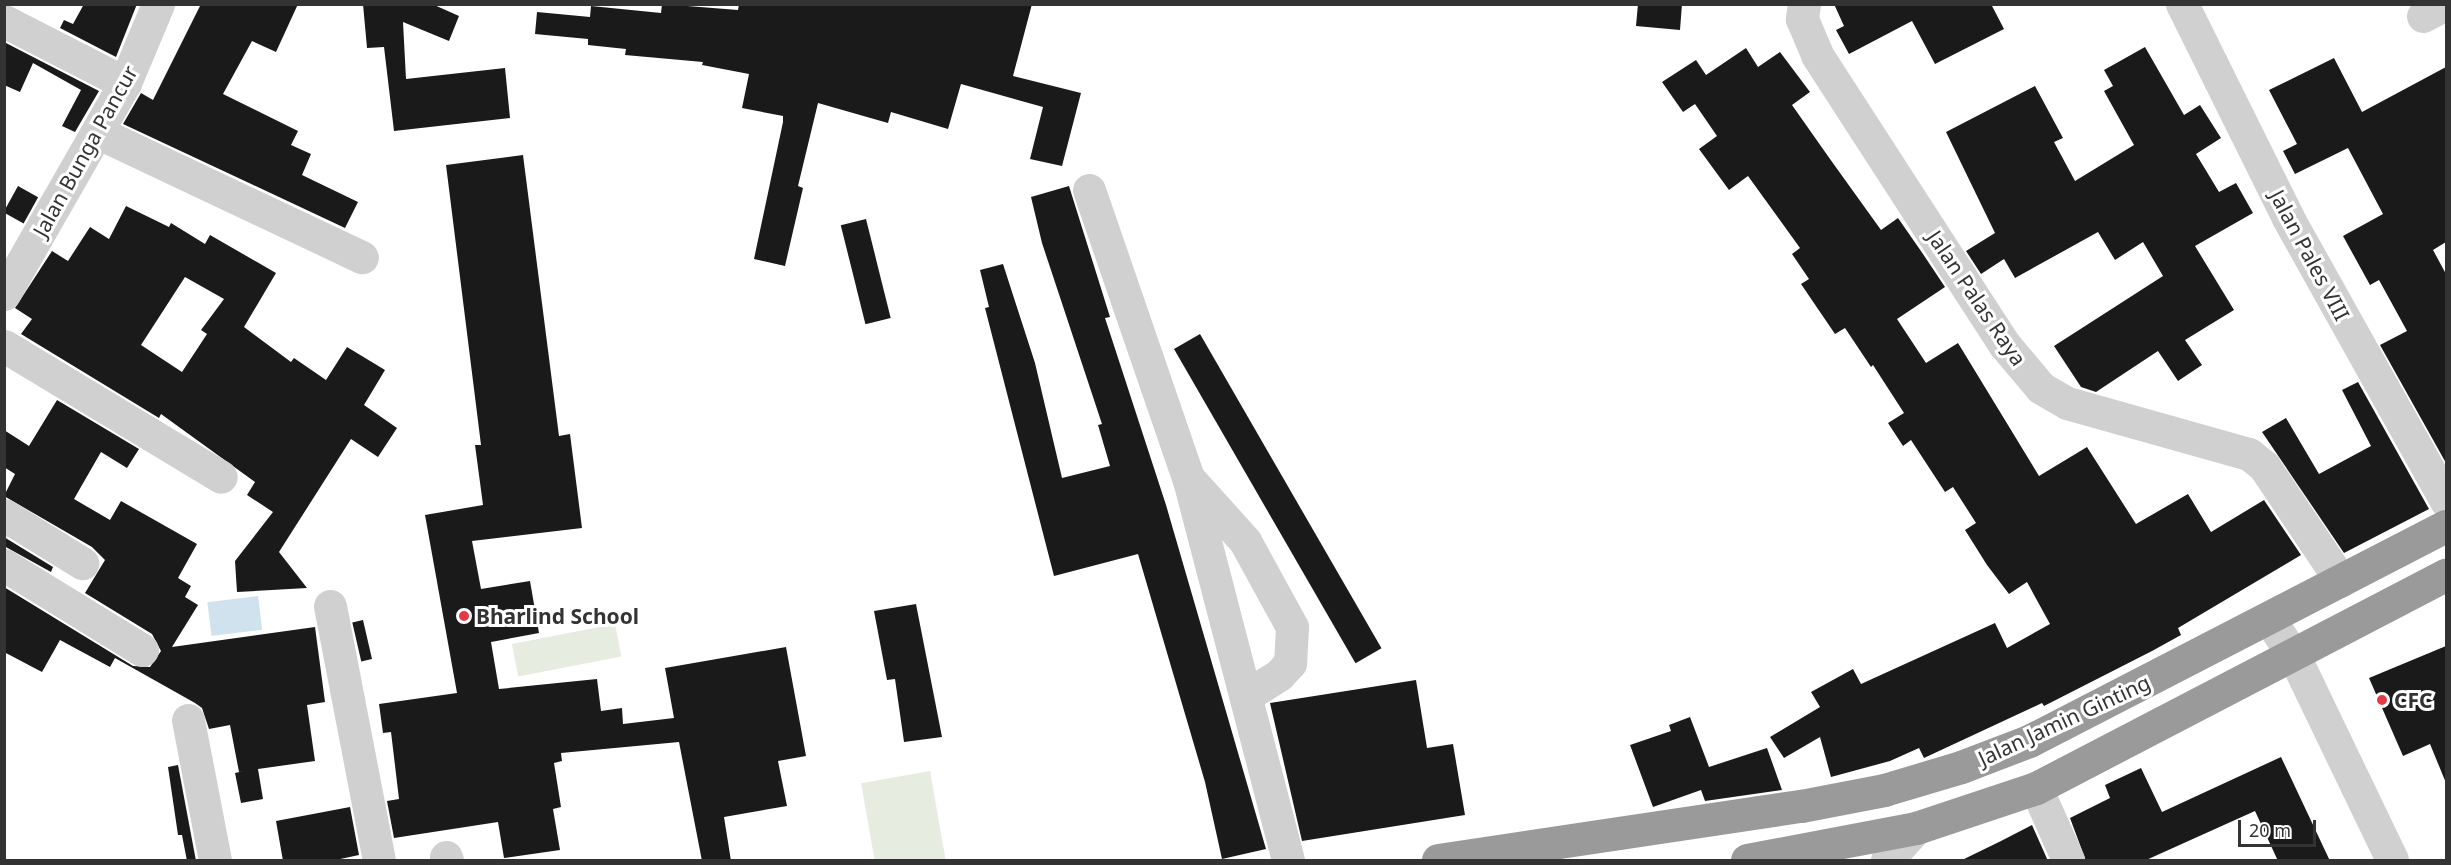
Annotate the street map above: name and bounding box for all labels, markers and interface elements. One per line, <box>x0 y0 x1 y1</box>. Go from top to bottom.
street label: Jalan Bunga Pancur <box>27 61 143 241</box>
street label: Jalan Pales VIII <box>2265 185 2355 325</box>
street label: Jalan Palas Raya <box>1922 226 2032 370</box>
place label: Bharlind School <box>476 603 639 629</box>
marker: Bharlind School <box>457 609 471 623</box>
street label: Jalan Jamin Ginting <box>1974 669 2154 771</box>
place label: CFC <box>2394 687 2432 713</box>
marker: CFC <box>2375 693 2389 707</box>
scale bar <box>2241 808 2319 846</box>
text: 20 m <box>2249 818 2291 842</box>

